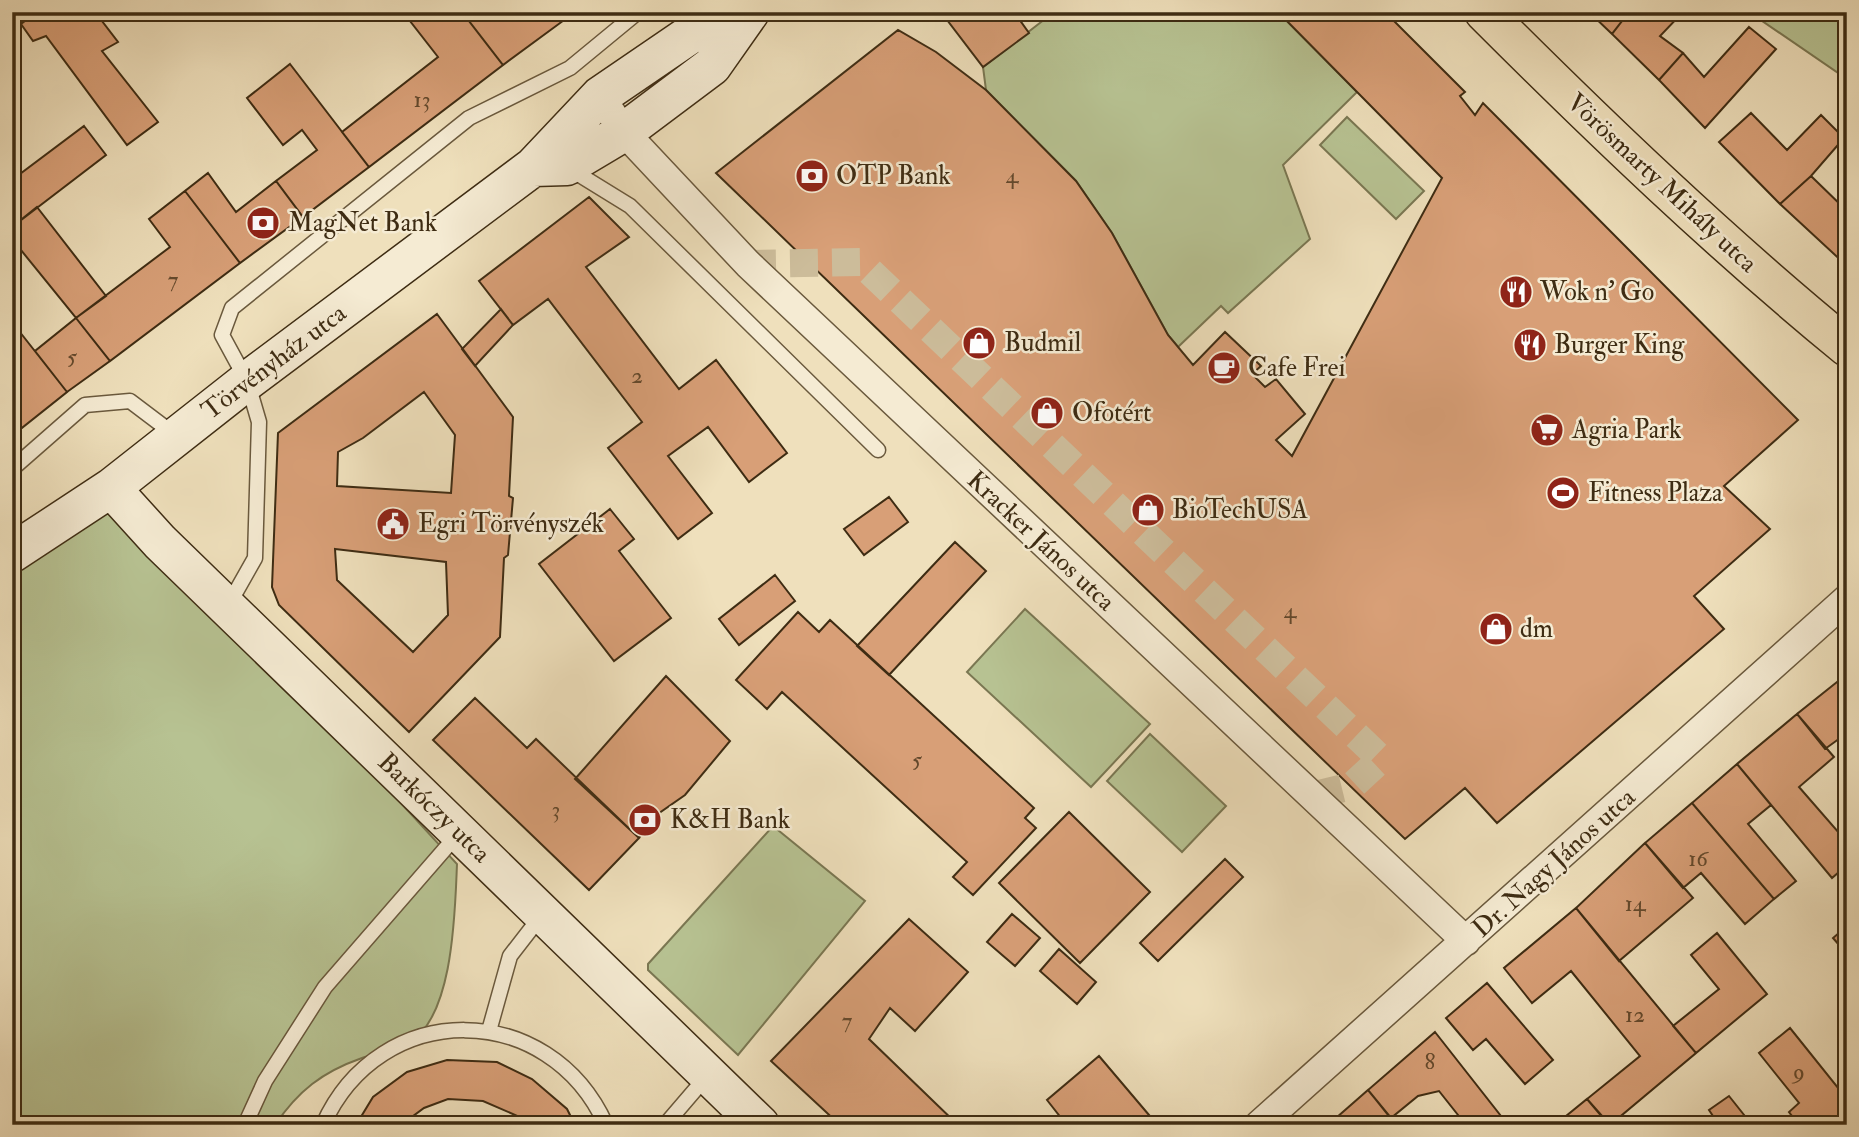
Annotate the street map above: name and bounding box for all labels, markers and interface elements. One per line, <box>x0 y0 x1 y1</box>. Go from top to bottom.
house number: 13 <box>413 85 431 114</box>
street label: Vörösmarty Mihály utca <box>1560 86 1764 280</box>
bank icon: OTP Bank <box>793 157 831 195</box>
place label: OTP Bank <box>836 160 951 192</box>
house number: 4 <box>1006 161 1020 190</box>
bank icon: MagNet Bank <box>244 204 282 242</box>
place label: MagNet Bank <box>288 207 438 239</box>
house number: 7 <box>168 265 179 294</box>
restaurant icon: Wok n' Go <box>1497 273 1535 311</box>
place label: Wok n' Go <box>1539 276 1654 308</box>
street label: Törvényház utca <box>195 297 353 427</box>
shop icon: Budmil <box>960 324 998 362</box>
restaurant icon: Burger King <box>1511 326 1549 364</box>
place label: Budmil <box>1004 327 1081 359</box>
place label: Burger King <box>1554 329 1685 361</box>
house number: 5 <box>67 342 77 371</box>
cafe icon: Cafe Frei <box>1205 349 1243 387</box>
place label: Cafe Frei <box>1248 352 1345 384</box>
house number: 2 <box>631 361 643 390</box>
shop icon: Ofotért <box>1028 394 1066 432</box>
place label: Ofotért <box>1072 397 1151 429</box>
supermarket icon: Agria Park <box>1528 411 1566 449</box>
place label: Agria Park <box>1571 414 1682 446</box>
street label: Kracker János utca <box>960 464 1122 618</box>
sports icon: Fitness Plaza <box>1544 474 1582 512</box>
place label: Fitness Plaza <box>1588 477 1723 509</box>
shop icon: BioTechUSA <box>1129 491 1167 529</box>
place label: BioTechUSA <box>1172 494 1308 526</box>
public building icon: Egri Törvényszék <box>374 505 412 543</box>
place label: Egri Törvényszék <box>418 508 605 540</box>
house number: 4 <box>1284 596 1298 625</box>
shop icon: dm <box>1477 610 1515 648</box>
place label: dm <box>1520 613 1553 645</box>
house number: 5 <box>912 745 922 774</box>
street label: Barkóczy utca <box>371 746 497 870</box>
street label: Dr. Nagy János utca <box>1466 781 1642 945</box>
house number: 3 <box>552 795 560 824</box>
bank icon: K&H Bank <box>626 801 664 839</box>
place label: K&H Bank <box>670 804 791 836</box>
house number: 16 <box>1688 844 1709 873</box>
house number: 14 <box>1625 889 1647 918</box>
house number: 12 <box>1625 1000 1645 1029</box>
house number: 7 <box>842 1006 853 1035</box>
house number: 8 <box>1425 1047 1436 1076</box>
house number: 9 <box>1791 1057 1805 1086</box>

